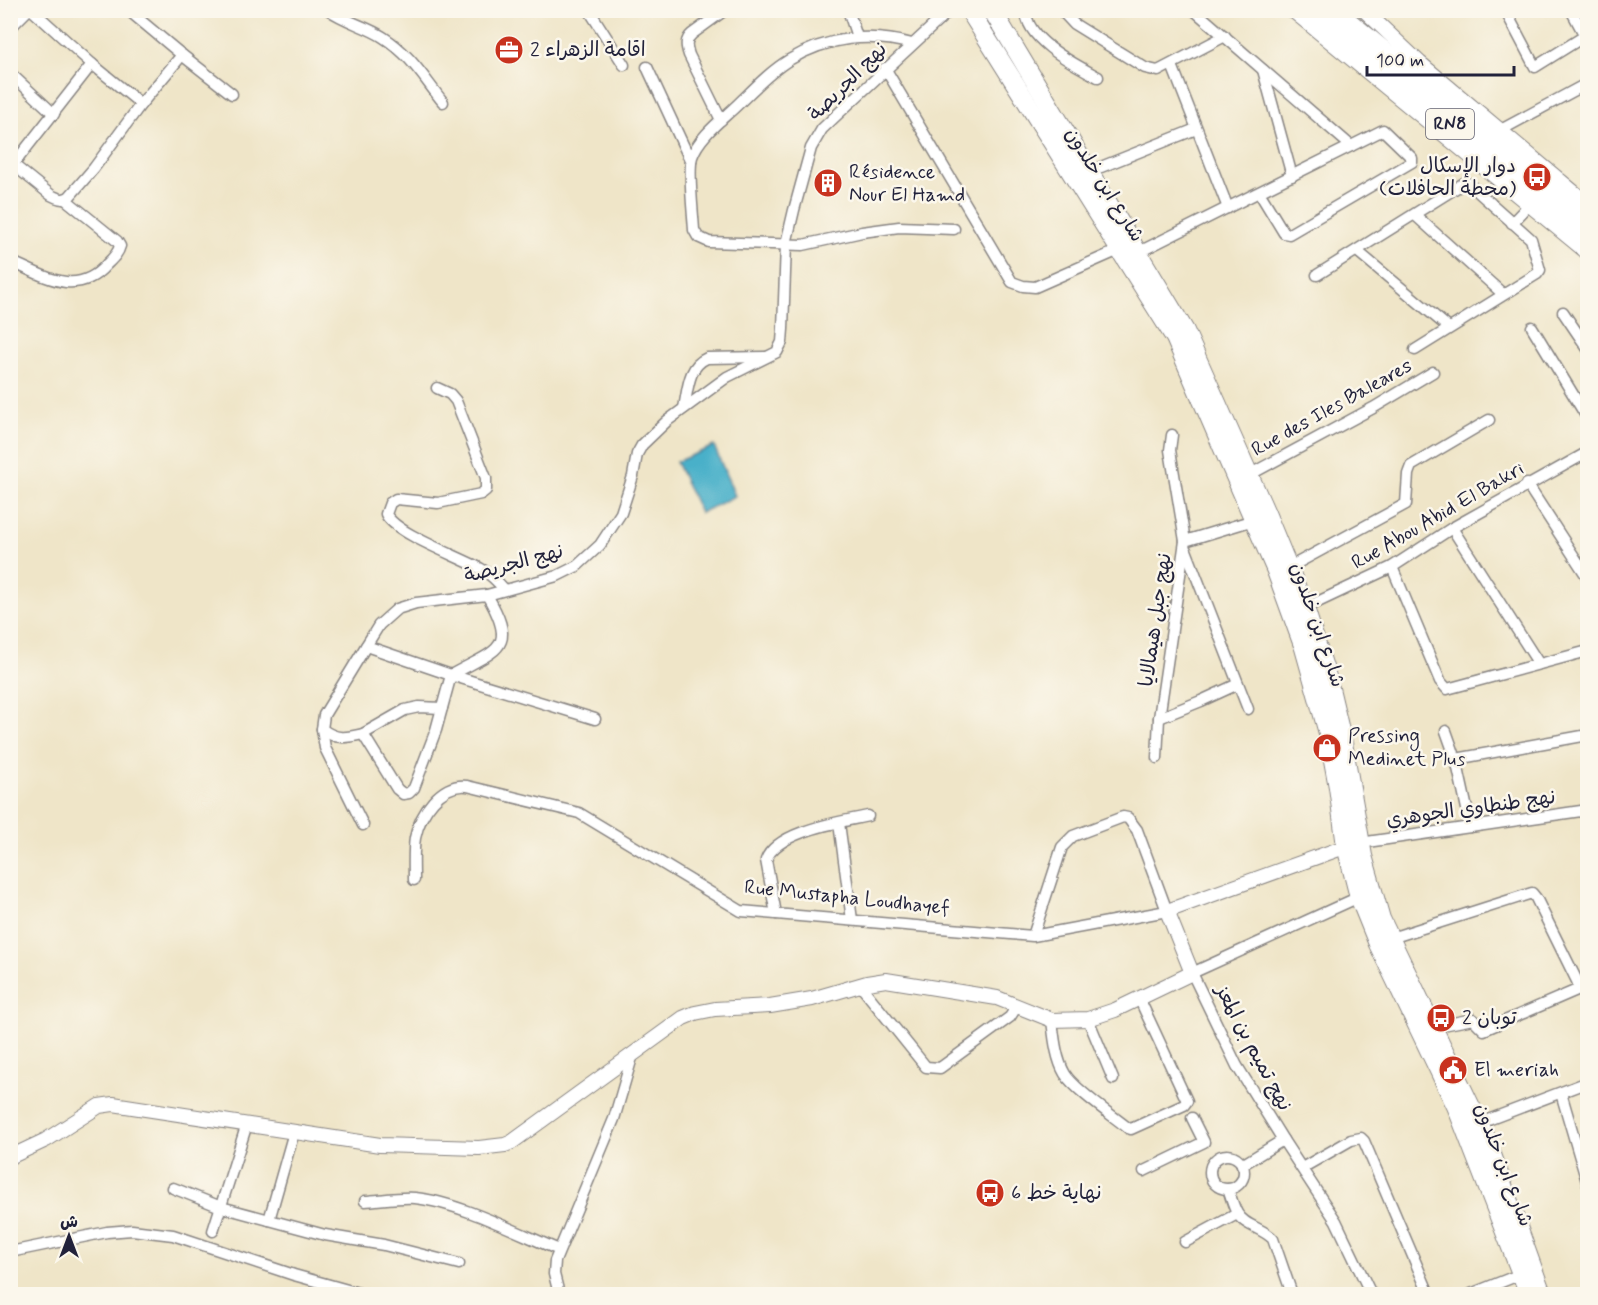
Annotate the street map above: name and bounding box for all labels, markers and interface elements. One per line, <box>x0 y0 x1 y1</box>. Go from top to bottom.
office icon: اقامة الزهراء 2 <box>493 34 525 66</box>
place label: اقامة الزهراء 2 <box>530 37 646 64</box>
street label: نهج الجريصة <box>803 37 893 127</box>
scale bar <box>1367 39 1514 77</box>
text: 100 m <box>1376 49 1424 73</box>
road number: RN8 <box>1426 109 1474 139</box>
street label: شارع ابن خلدون <box>1058 123 1150 247</box>
place label: دوار الإسكال (محطة الحافلات) <box>1379 153 1516 203</box>
place label: Résidence Nour El Hamd <box>849 159 965 209</box>
bus stop icon: دوار الإسكال (محطة الحافلات) <box>1521 161 1553 193</box>
building icon: Résidence Nour El Hamd <box>812 167 844 199</box>
street label: Rue des Iles Baleares <box>1247 353 1417 463</box>
street label: Rue Abou Abid El Bakri <box>1347 456 1529 576</box>
street label: نهج الجريصة <box>461 538 567 590</box>
street label: نهج جبل هيمالايا <box>1133 551 1179 689</box>
street label: شارع ابن خلدون <box>1283 559 1351 691</box>
place label: Pressing Medinet Plus <box>1348 723 1465 773</box>
shop icon: Pressing Medinet Plus <box>1311 732 1343 764</box>
street label: نهج طنطاوي الجوهري <box>1385 784 1557 834</box>
street label: Rue Mustapha Loudhayef <box>743 874 951 922</box>
street label: نهج تميم بن المعز <box>1207 978 1298 1116</box>
bus stop icon: توبان 2 <box>1425 1002 1457 1034</box>
place label: توبان 2 <box>1462 1005 1517 1032</box>
public building icon: El meriah <box>1437 1054 1469 1086</box>
place label: El meriah <box>1474 1057 1559 1084</box>
street label: شارع ابن خلدون <box>1467 1099 1539 1231</box>
bus stop icon: نهاية خط 6 <box>974 1177 1006 1209</box>
place label: نهاية خط 6 <box>1011 1180 1102 1207</box>
north arrow <box>39 1206 99 1266</box>
text: ش <box>60 1212 78 1233</box>

